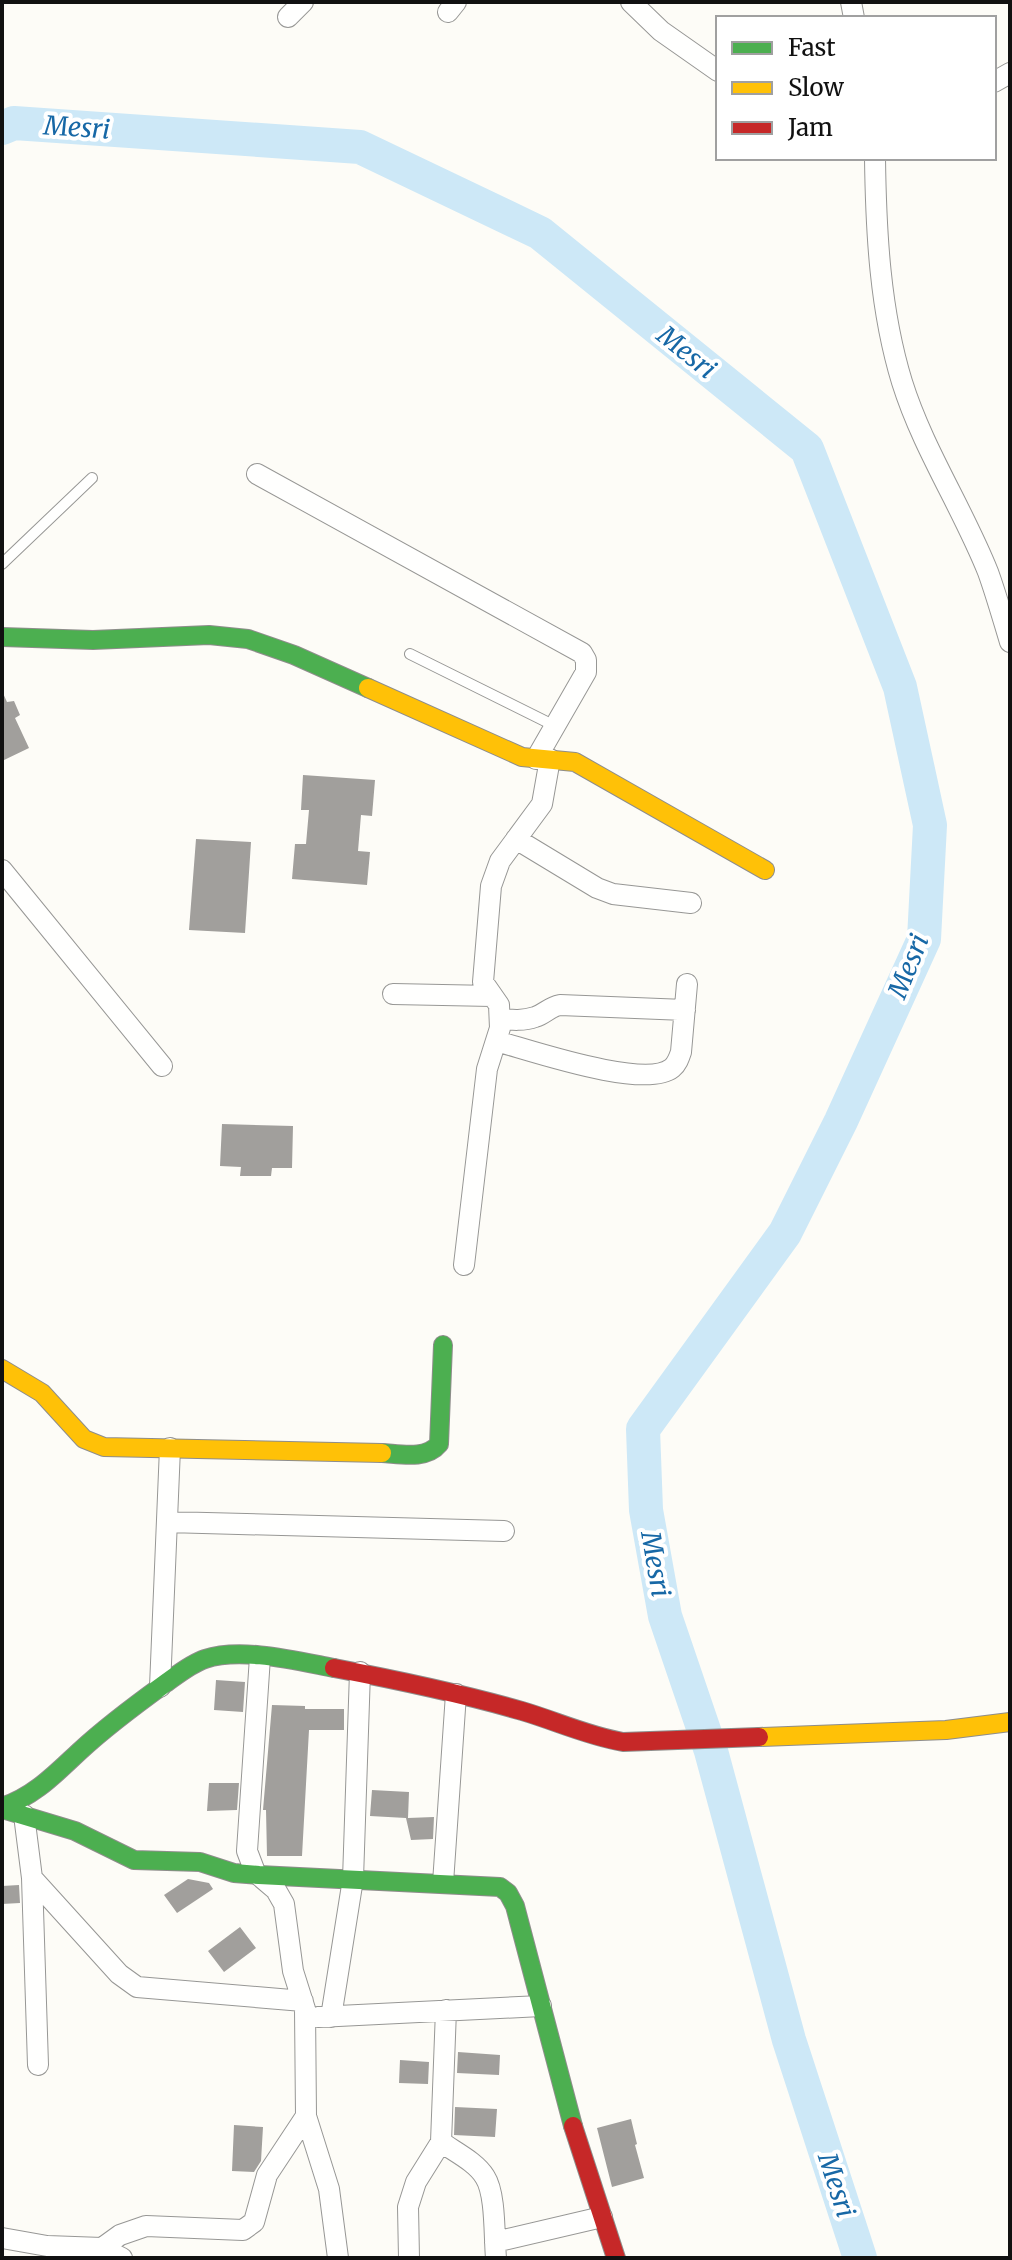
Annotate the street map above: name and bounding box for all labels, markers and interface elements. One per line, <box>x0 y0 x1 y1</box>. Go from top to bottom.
legend <box>716 16 996 160</box>
text: Fast <box>788 32 836 63</box>
text: Slow <box>788 72 844 103</box>
water label: Mesri <box>42 108 111 146</box>
text: Jam <box>787 112 833 143</box>
water label: Mesri <box>650 318 723 386</box>
water label: Mesri <box>880 929 936 1004</box>
water label: Mesri <box>634 1528 678 1599</box>
water label: Mesri <box>811 2147 863 2222</box>

